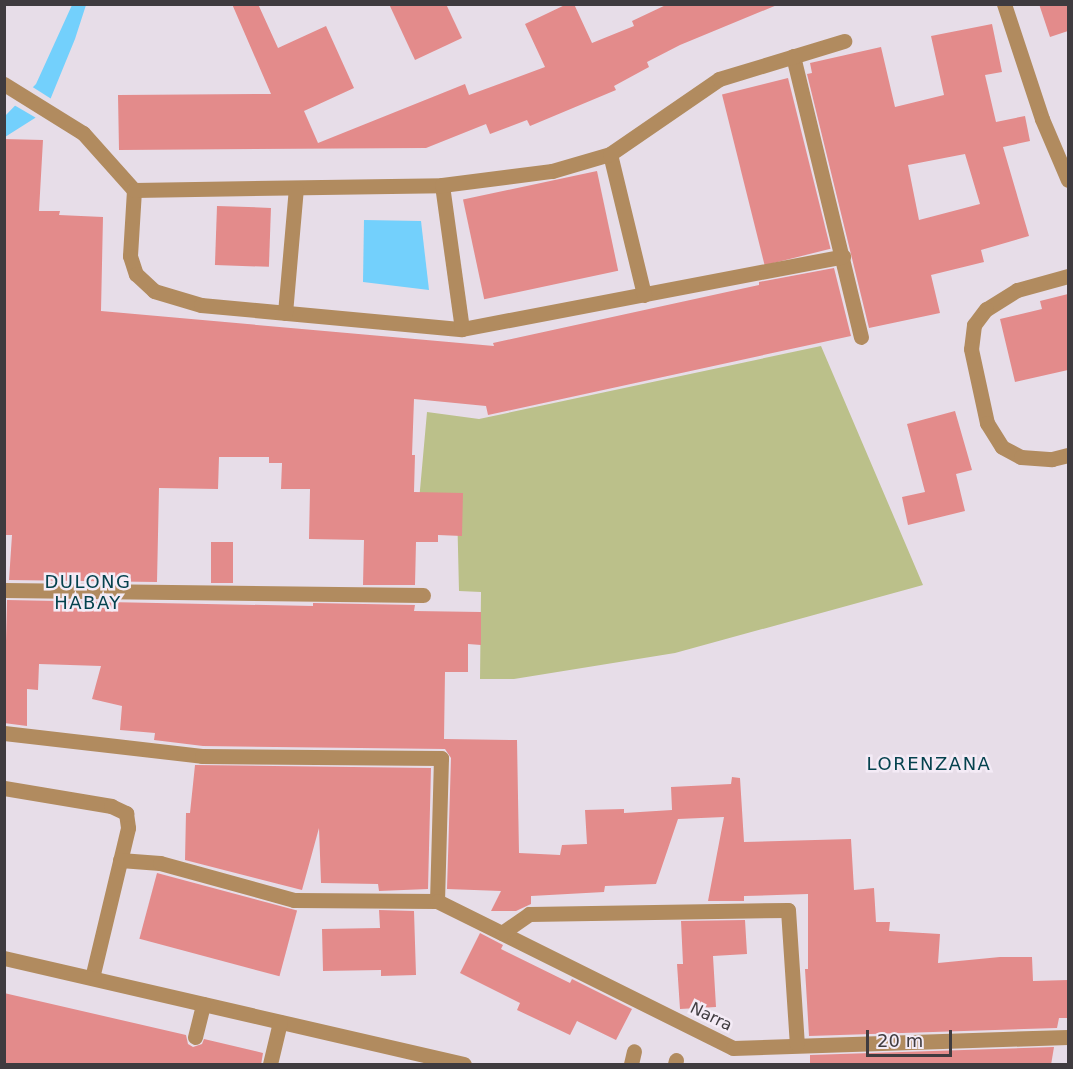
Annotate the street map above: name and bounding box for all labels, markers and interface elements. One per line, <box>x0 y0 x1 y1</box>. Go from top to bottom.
district label: DULONG HABAY <box>44 572 132 614</box>
district label: LORENZANA <box>867 753 991 775</box>
street label: Narra <box>687 999 735 1035</box>
scale bar <box>869 1018 954 1056</box>
text: 20 m <box>877 1030 923 1051</box>

